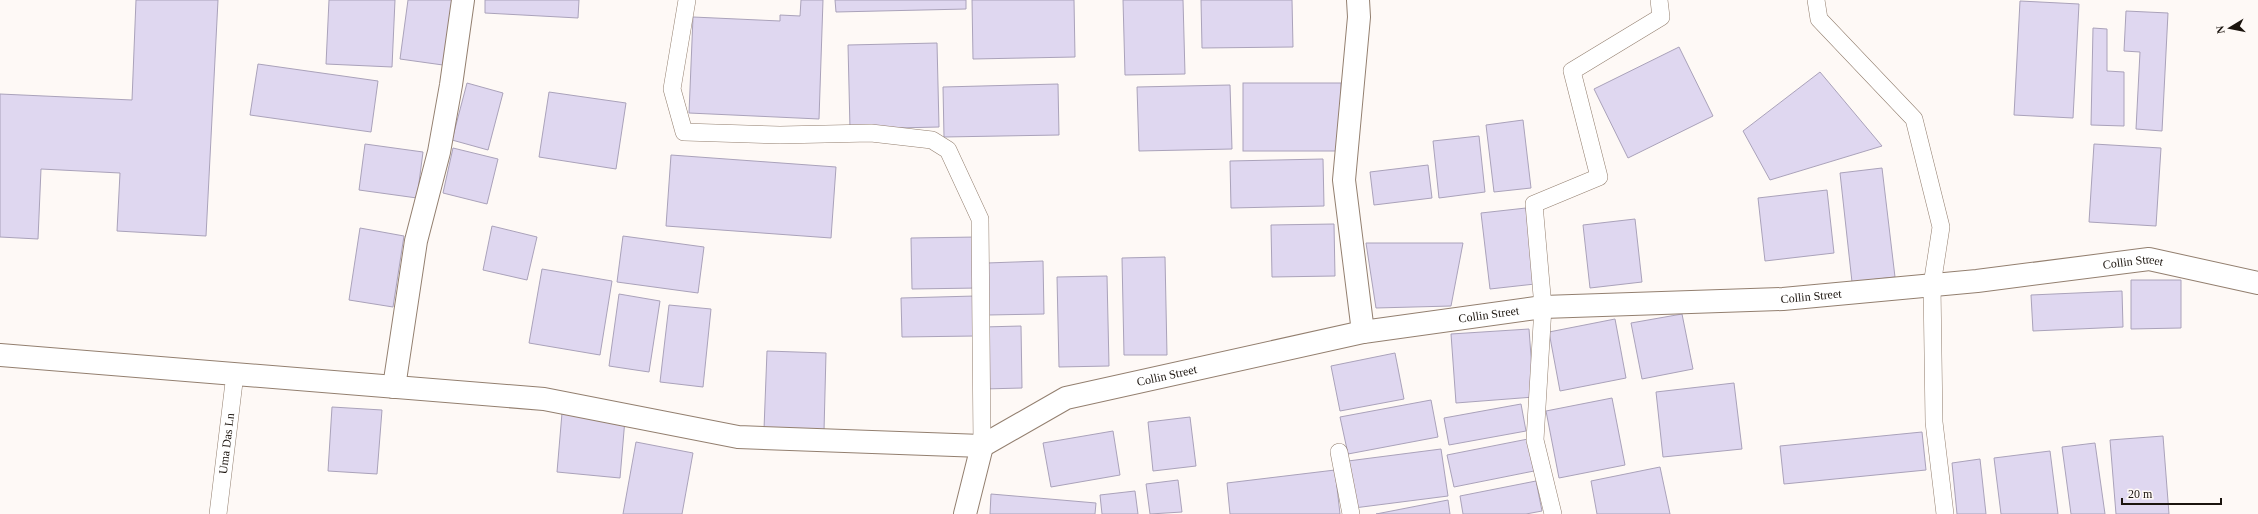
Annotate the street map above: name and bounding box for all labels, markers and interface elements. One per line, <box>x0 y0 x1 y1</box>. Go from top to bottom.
north arrow <box>2210 8 2250 48</box>
text: N <box>2214 25 2227 35</box>
street label: Collin Street <box>2102 252 2165 272</box>
street label: Collin Street <box>1780 287 1843 306</box>
street label: Collin Street <box>1458 303 1521 326</box>
street label: Collin Street <box>1135 362 1199 389</box>
street label: Uma Das Ln <box>216 412 237 475</box>
scale bar <box>2122 480 2221 506</box>
text: 20 m <box>2128 487 2153 501</box>

